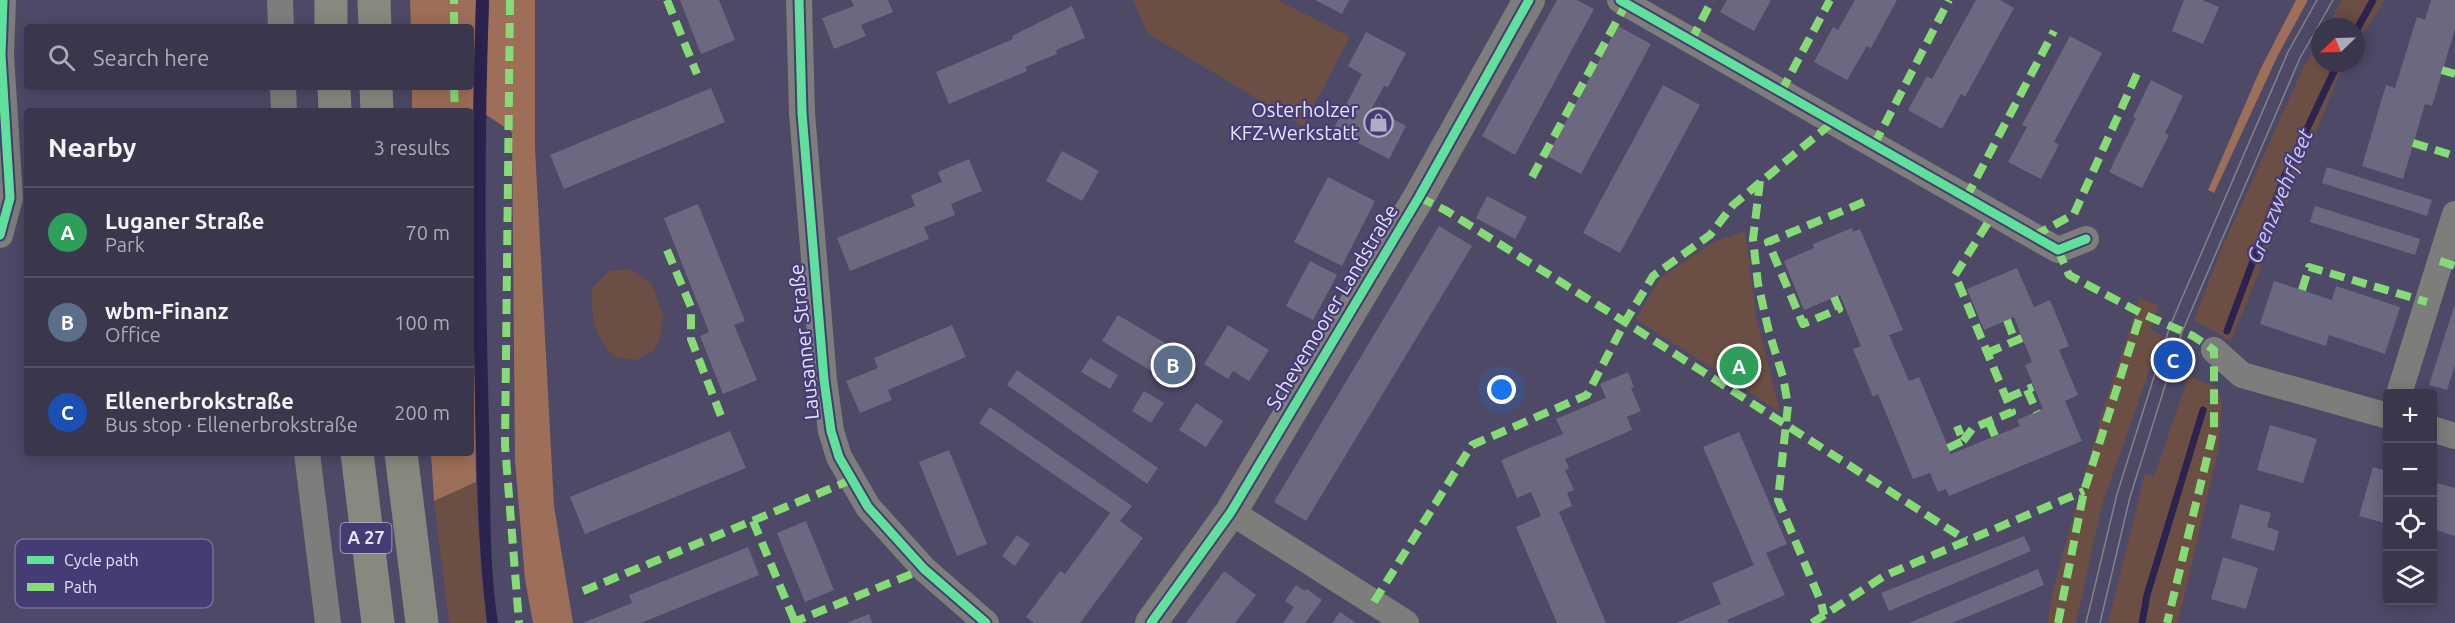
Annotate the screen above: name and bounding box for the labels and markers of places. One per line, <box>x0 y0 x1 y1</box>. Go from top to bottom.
place label: Osterholzer KFZ-Werkstatt <box>1230 98 1358 144</box>
shop icon: Osterholzer KFZ-Werkstatt <box>1363 106 1395 138</box>
pin: C <box>2154 338 2192 382</box>
pin: B <box>1154 342 1192 388</box>
pin: A <box>1720 344 1758 388</box>

